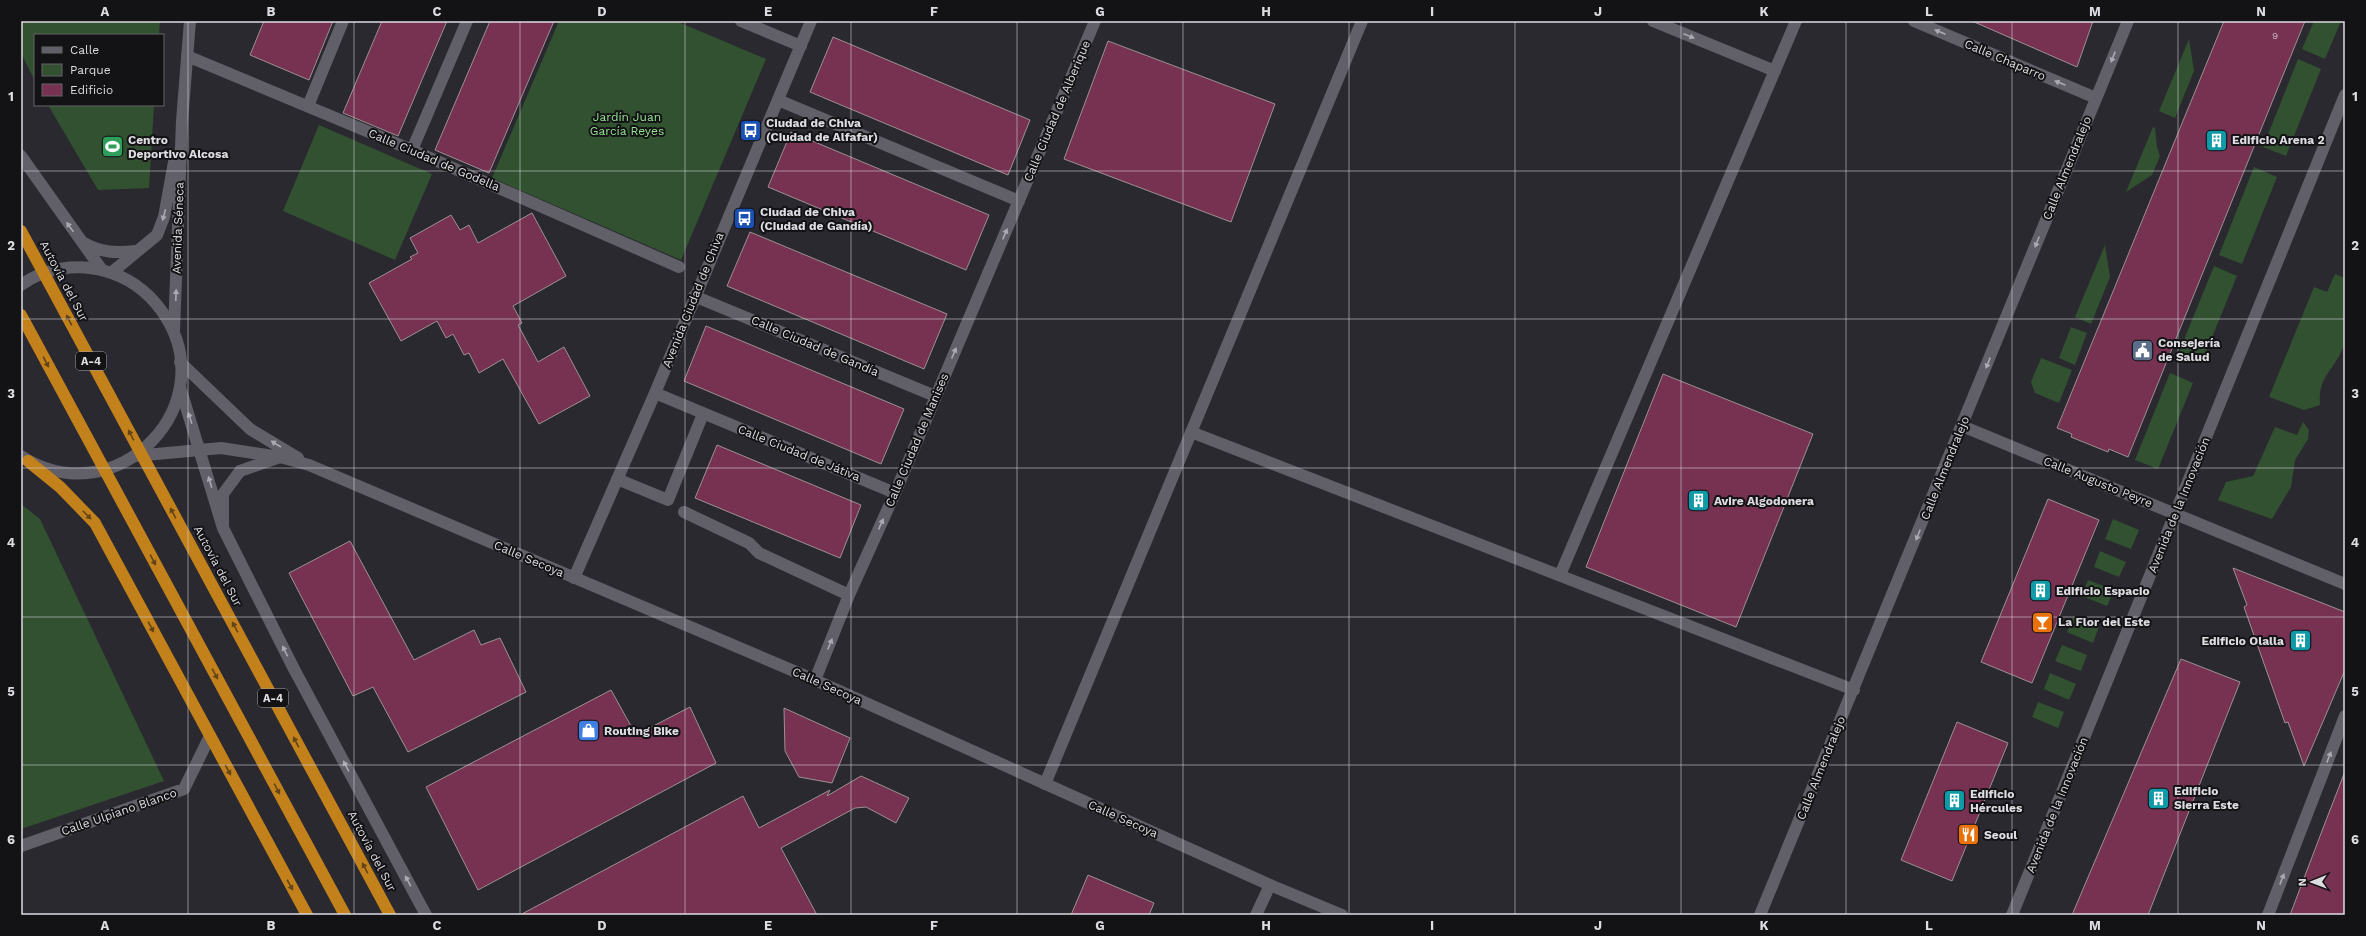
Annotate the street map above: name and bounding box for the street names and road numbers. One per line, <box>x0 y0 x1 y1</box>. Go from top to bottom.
street label: Calle Chaparro <box>1962 37 2048 83</box>
street label: Calle Ciudad de Alberique <box>1021 38 1093 184</box>
street label: Calle Almendralejo <box>2040 114 2094 222</box>
street label: Calle Ciudad de Godella <box>366 126 502 194</box>
street label: Avenida Séneca <box>169 182 187 274</box>
street label: Avenida Ciudad de Chiva <box>659 230 727 370</box>
street label: Autovía del Sur <box>37 238 91 324</box>
street label: Calle Ciudad de Gandía <box>749 313 881 379</box>
road number: A-4 <box>76 352 106 370</box>
street label: Calle Ciudad de Manises <box>882 371 952 509</box>
street label: Calle Almendralejo <box>1918 414 1972 522</box>
street label: Calle Ciudad de Játiva <box>736 422 862 484</box>
street label: Avenida de la Innovación <box>2145 435 2213 575</box>
street label: Calle Augusto Peyre <box>2041 454 2155 510</box>
street label: Autovía del Sur <box>191 523 245 609</box>
street label: Calle Secoya <box>492 538 566 580</box>
street label: Calle Secoya <box>790 664 864 708</box>
road number: A-4 <box>258 689 288 707</box>
street label: Calle Almendralejo <box>1794 714 1848 822</box>
street label: Avenida de la Innovación <box>2023 735 2091 875</box>
street label: Calle Ulpiano Blanco <box>59 786 179 838</box>
street label: Calle Secoya <box>1086 797 1160 841</box>
street label: Autovía del Sur <box>345 808 399 894</box>

